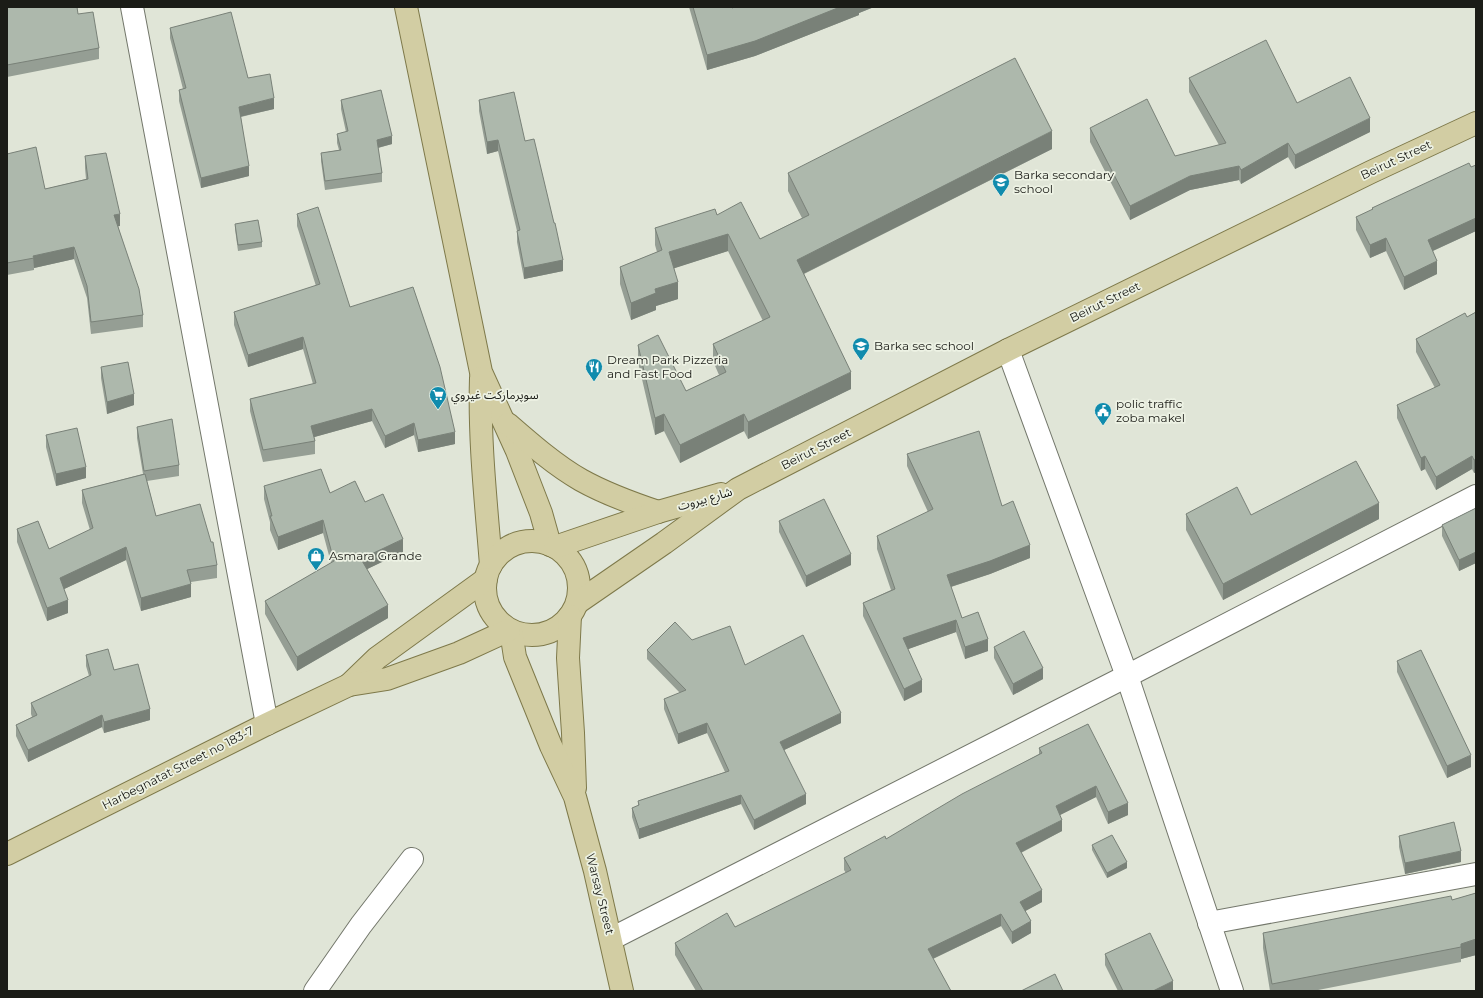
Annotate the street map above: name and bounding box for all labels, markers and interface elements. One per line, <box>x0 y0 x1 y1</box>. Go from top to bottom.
street label: Beirut Street <box>1358 136 1434 183</box>
place label: Barka secondary school <box>1014 167 1114 196</box>
school or university icon: Barka secondary school <box>991 172 1011 197</box>
street label: Beirut Street <box>1067 278 1143 325</box>
school or university icon: Barka sec school <box>851 336 871 361</box>
place label: Barka sec school <box>874 338 974 353</box>
place label: Dream Park Pizzeria and Fast Food <box>607 352 728 381</box>
restaurant icon: Dream Park Pizzeria and Fast Food <box>584 357 604 382</box>
supermarket icon: سوپرمارکت غيروي <box>428 385 448 410</box>
place label: سوپرمارکت غيروي <box>451 387 539 405</box>
place label: polic traffic zoba makel <box>1116 396 1185 425</box>
public building icon: polic traffic zoba makel <box>1093 401 1113 426</box>
street label: Beirut Street <box>778 424 853 473</box>
street label: شارع بيروت <box>676 484 735 515</box>
shop icon: Asmara Grande <box>306 546 326 571</box>
place label: Asmara Grande <box>329 548 422 563</box>
street label: Harbegnatat Street no 183-7 <box>99 723 256 813</box>
street label: Warsay Street <box>583 852 618 936</box>

